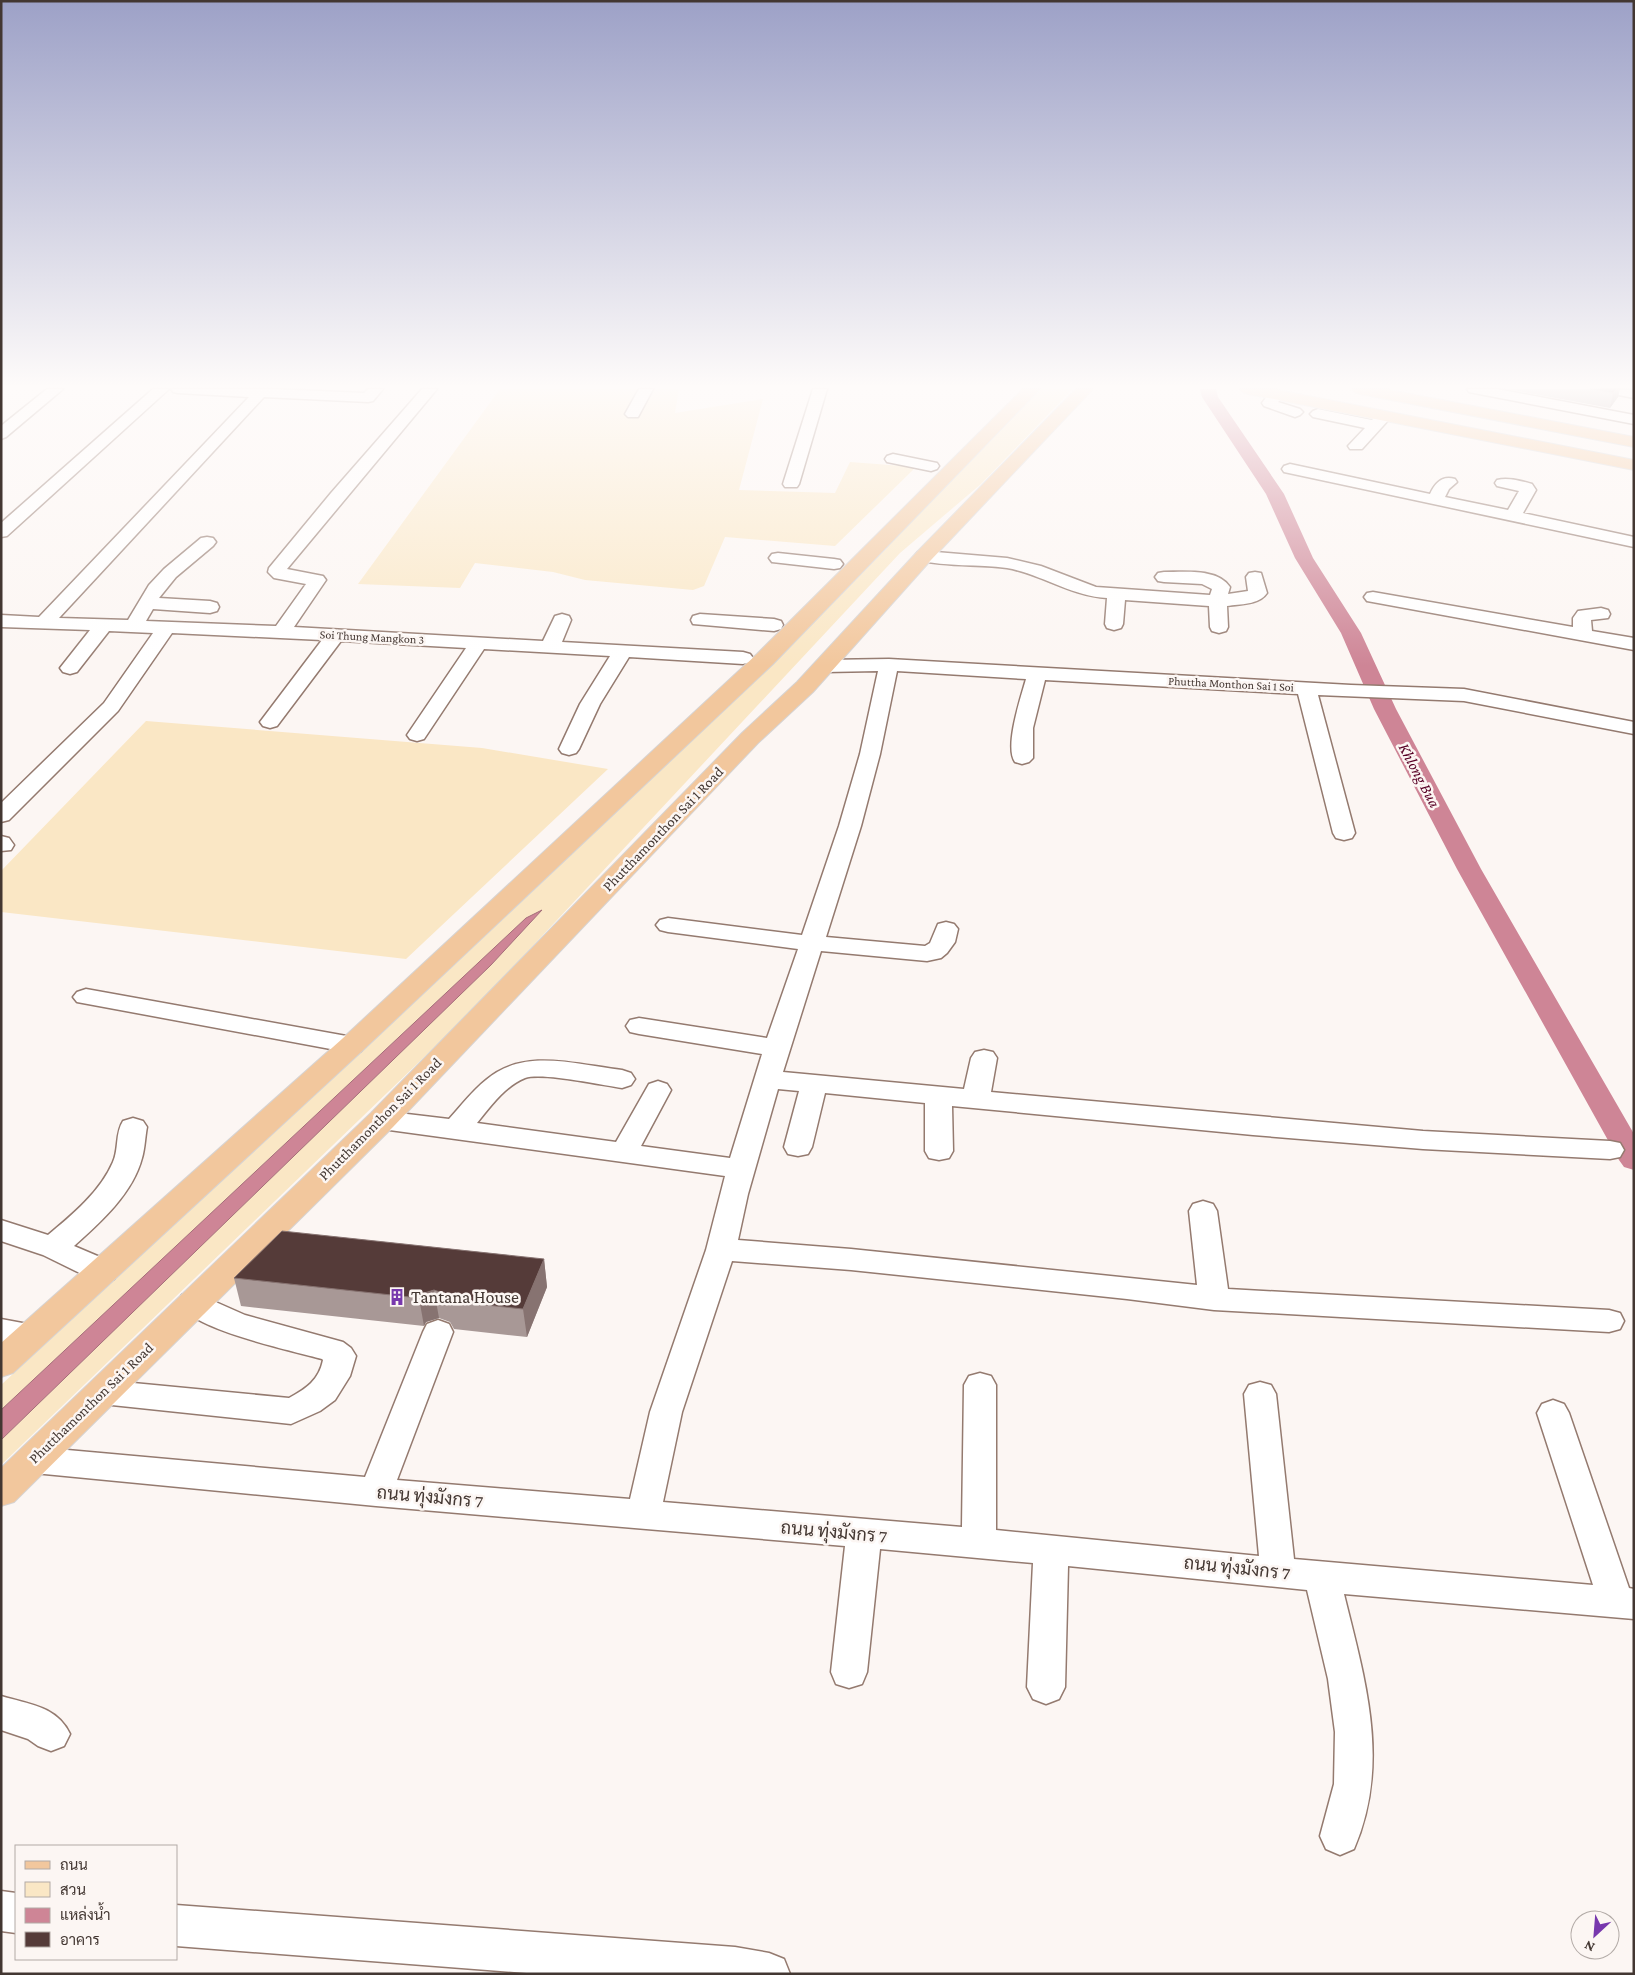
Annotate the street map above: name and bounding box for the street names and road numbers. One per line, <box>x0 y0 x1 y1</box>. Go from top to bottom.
street label: Soi Thung Mangkon 3 <box>319 627 425 647</box>
street label: Phuttha Monthon Sai 1 Soi <box>1168 674 1294 694</box>
street label: Phutthamonthon Sai 1 Road <box>599 764 727 894</box>
street label: Phutthamonthon Sai 1 Road <box>316 1054 445 1183</box>
street label: Phutthamonthon Sai 1 Road <box>26 1339 156 1467</box>
street label: ถนน ทุ่งมังกร 7 <box>376 1480 484 1514</box>
street label: ถนน ทุ่งมังกร 7 <box>780 1515 888 1549</box>
street label: ถนน ทุ่งมังกร 7 <box>1183 1550 1291 1586</box>

